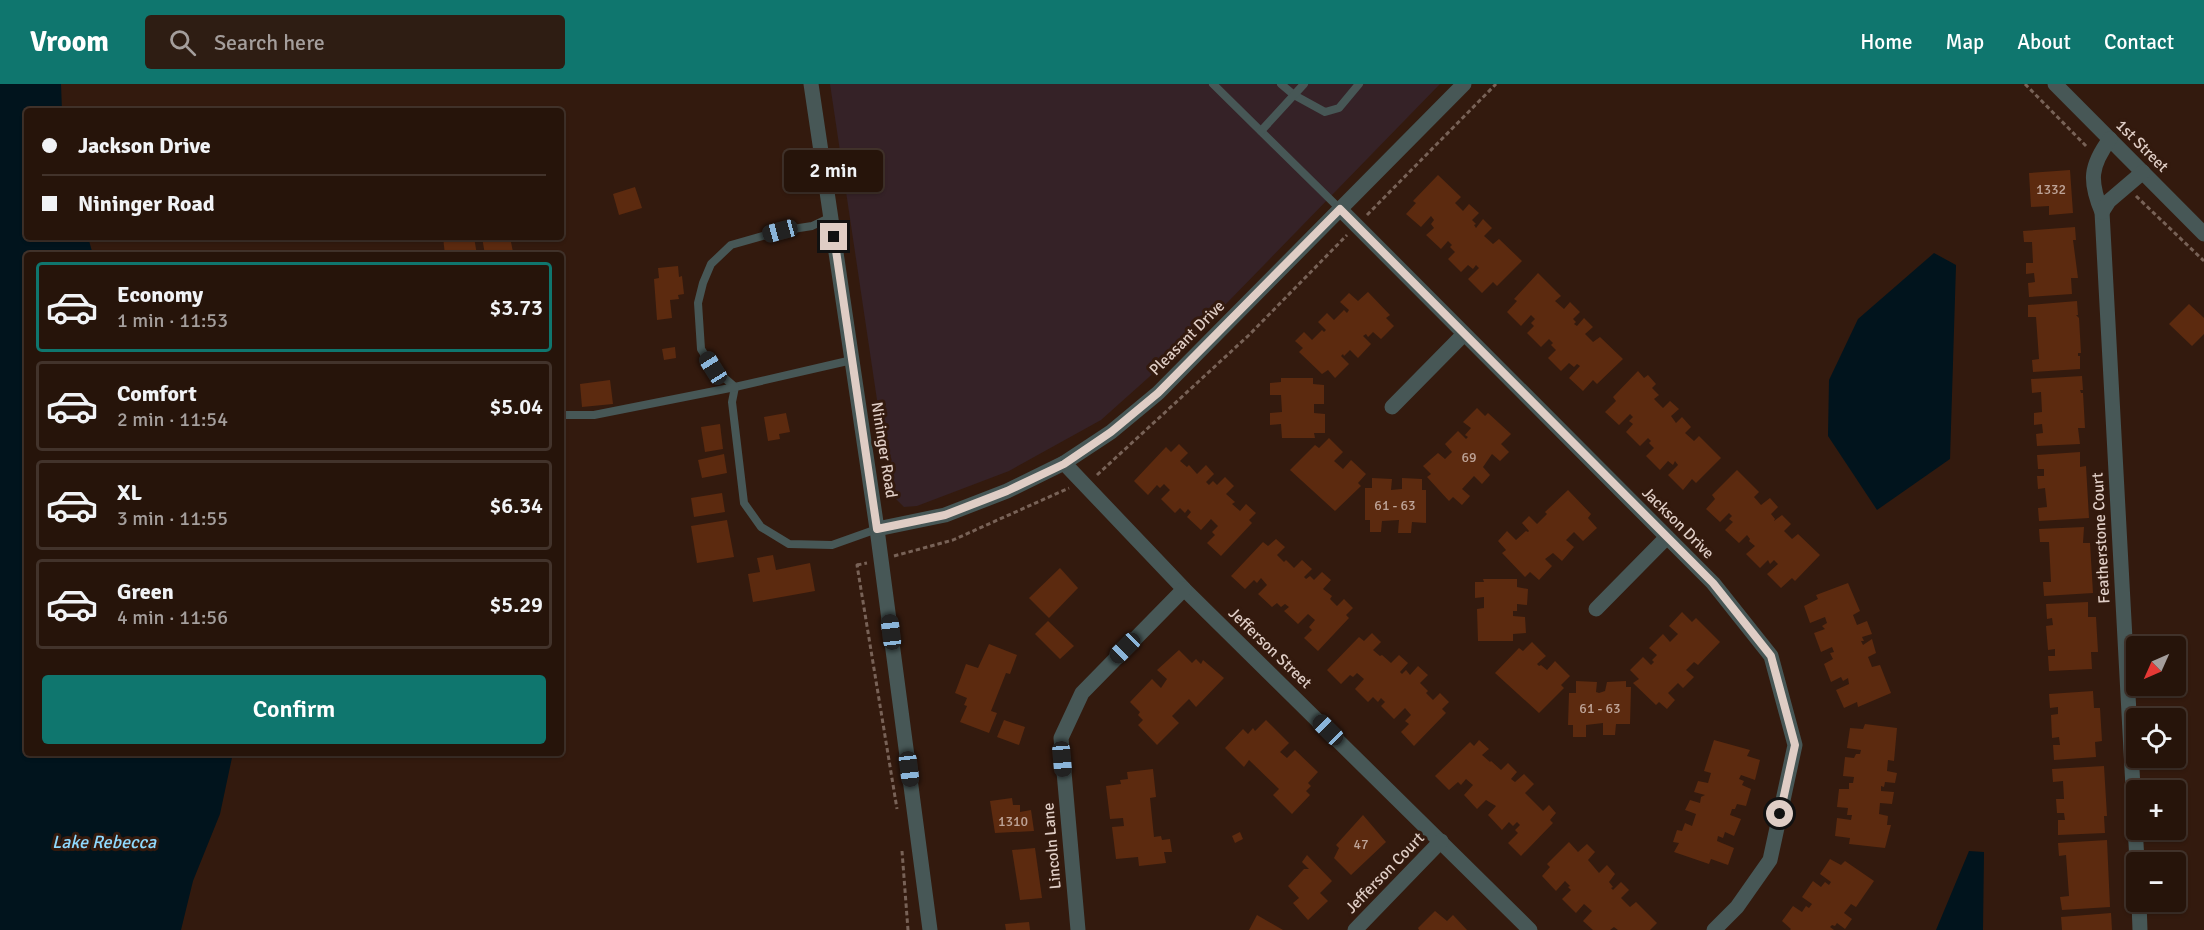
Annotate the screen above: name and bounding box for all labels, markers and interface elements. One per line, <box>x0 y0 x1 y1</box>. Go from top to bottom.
search box <box>145 15 565 69</box>
text: Vroom <box>30 25 109 59</box>
icon: search <box>166 26 199 59</box>
text: Search here <box>214 29 325 56</box>
text: Home <box>1860 29 1913 55</box>
text: Map <box>1946 29 1984 55</box>
text: About <box>2017 29 2071 55</box>
text: Contact <box>2104 29 2174 55</box>
street label: 1st Street <box>2111 115 2173 177</box>
text: Jackson Drive <box>78 132 211 159</box>
callout: 2 min <box>784 150 884 192</box>
text: 2 min <box>810 158 857 183</box>
house number: 1332 <box>2036 181 2066 198</box>
text: Nininger Road <box>78 190 215 217</box>
car <box>760 218 800 244</box>
route end <box>820 223 847 250</box>
icon: car <box>45 280 99 334</box>
text: Economy <box>117 281 203 308</box>
text: $3.73 <box>489 294 543 321</box>
street label: Pleasant Drive <box>1145 296 1229 380</box>
text: 1 min · 11:53 <box>117 308 228 333</box>
car <box>696 348 730 388</box>
icon: car <box>45 379 99 433</box>
text: Comfort <box>117 380 197 407</box>
text: $5.04 <box>489 393 543 420</box>
street label: Nininger Road <box>867 400 901 500</box>
text: 2 min · 11:54 <box>117 407 228 432</box>
house number: 69 <box>1461 449 1477 466</box>
street label: Featherstone Court <box>2088 471 2114 604</box>
icon: car <box>45 478 99 532</box>
text: XL <box>117 479 142 506</box>
street label: Jackson Drive <box>1638 483 1718 563</box>
text: $6.34 <box>489 492 543 519</box>
house number: 61 - 63 <box>1374 497 1416 514</box>
text: 3 min · 11:55 <box>117 506 228 531</box>
icon: car <box>45 577 99 631</box>
text: Green <box>117 578 174 605</box>
text: $5.29 <box>489 591 543 618</box>
street label: Jefferson Street <box>1224 603 1316 693</box>
text: 4 min · 11:56 <box>117 605 228 630</box>
car <box>880 613 902 651</box>
car <box>1106 629 1144 667</box>
north arrow <box>2126 636 2186 696</box>
map controls <box>2126 636 2186 912</box>
button: Confirm <box>42 675 546 744</box>
house number: 61 - 63 <box>1579 700 1621 717</box>
button: locate <box>2126 708 2186 768</box>
car <box>1309 711 1347 749</box>
car <box>1051 740 1073 778</box>
car <box>898 750 920 788</box>
button: + <box>2126 780 2186 840</box>
route start <box>1766 800 1793 827</box>
street label: Lincoln Lane <box>1038 802 1066 890</box>
house number: 1310 <box>998 813 1028 830</box>
street label: Jefferson Court <box>1341 828 1429 918</box>
water label: Lake Rebecca <box>52 831 157 853</box>
house number: 47 <box>1353 836 1369 853</box>
button: − <box>2126 852 2186 912</box>

